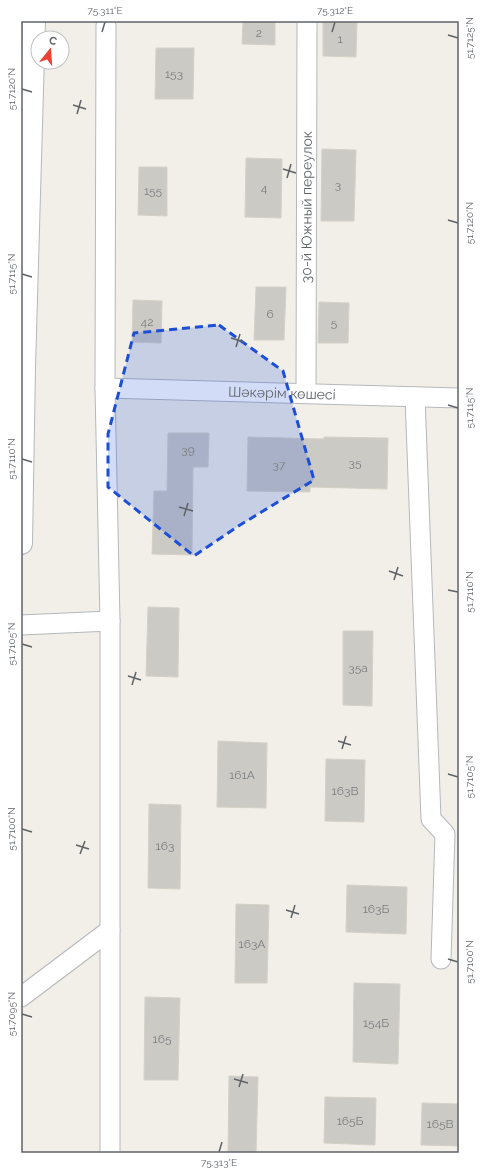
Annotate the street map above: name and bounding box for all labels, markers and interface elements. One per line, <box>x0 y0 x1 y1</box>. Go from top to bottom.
text: 75.311°E <box>88 5 122 16</box>
text: 75.312°E <box>317 5 353 16</box>
text: 51.7125°N <box>464 17 475 59</box>
house number: 2 <box>256 26 262 40</box>
north arrow <box>30 30 70 70</box>
house number: 1 <box>337 32 343 46</box>
text: С <box>47 34 59 48</box>
house number: 153 <box>165 67 183 81</box>
text: 51.7120°N <box>6 68 17 110</box>
street label: 30-й Южный переулок <box>298 131 315 283</box>
house number: 3 <box>335 178 341 192</box>
house number: 4 <box>261 181 268 195</box>
house number: 155 <box>144 184 163 198</box>
text: 51.7120°N <box>464 202 475 244</box>
text: 51.7115°N <box>6 253 17 295</box>
house number: 6 <box>266 307 274 321</box>
house number: 42 <box>141 315 153 329</box>
house number: 5 <box>331 316 338 330</box>
street label: Шәкәрім көшесі <box>228 383 336 403</box>
text: 51.7115°N <box>464 387 475 429</box>
text: 51.7110°N <box>6 438 17 480</box>
house number: 39 <box>181 443 195 457</box>
house number: 35 <box>349 456 362 470</box>
house number: 37 <box>273 458 286 472</box>
text: 51.7110°N <box>464 571 475 613</box>
text: 51.7105°N <box>6 623 17 665</box>
house number: 35а <box>348 661 368 675</box>
text: 51.7105°N <box>464 756 475 798</box>
house number: 161А <box>229 768 255 782</box>
house number: 163В <box>332 784 358 798</box>
text: 51.7100°N <box>6 807 17 851</box>
house number: 163 <box>156 839 174 853</box>
house number: 163Б <box>363 902 389 916</box>
house number: 163А <box>239 937 265 951</box>
text: 51.7100°N <box>464 940 475 984</box>
text: 51.7095°N <box>6 992 17 1036</box>
house number: 154Б <box>363 1016 389 1030</box>
house number: 165 <box>153 1032 172 1046</box>
house number: 165Б <box>337 1114 364 1128</box>
house number: 165В <box>427 1117 453 1131</box>
text: 75.313°E <box>201 1157 237 1168</box>

